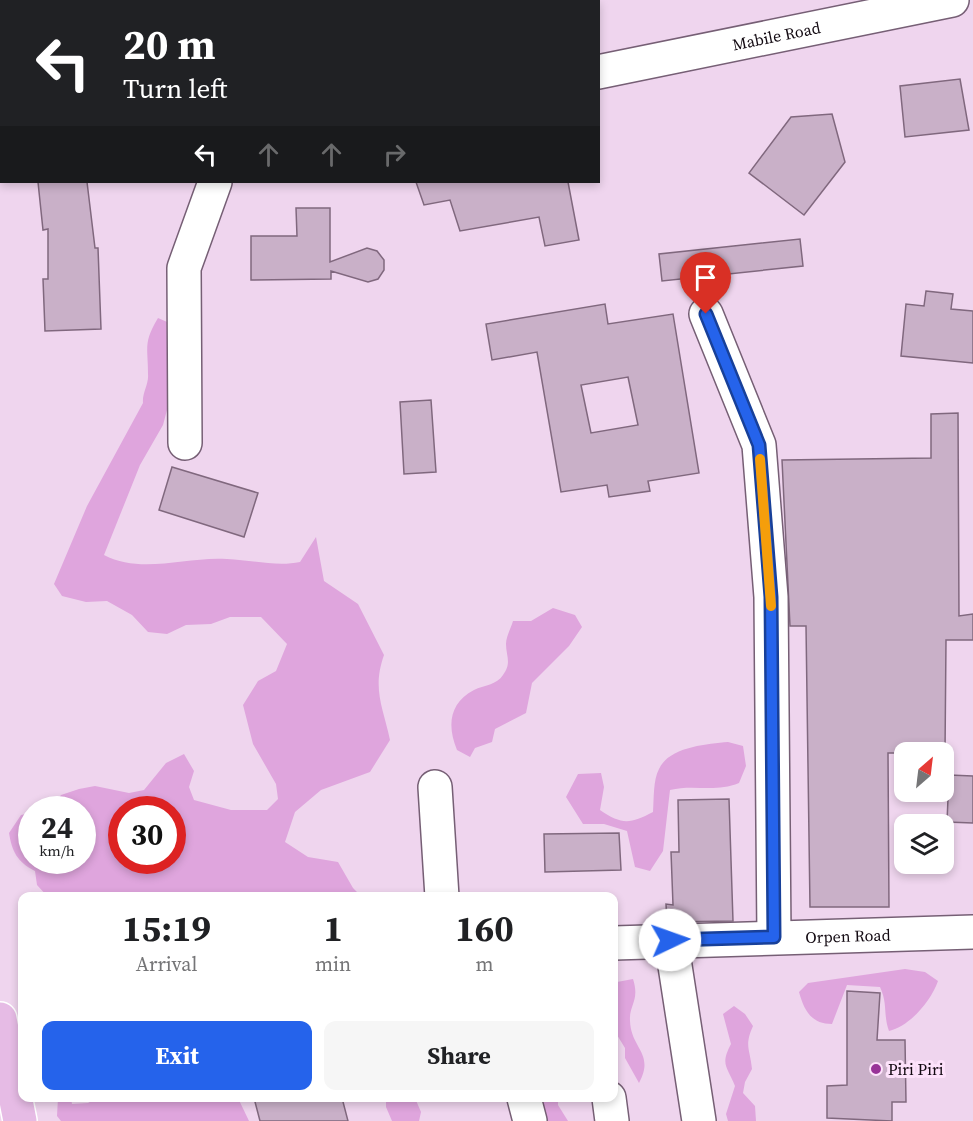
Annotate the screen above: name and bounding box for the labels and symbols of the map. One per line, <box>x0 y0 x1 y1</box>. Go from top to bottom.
street label: Mabile Road <box>730 16 822 55</box>
pin <box>680 252 731 314</box>
north arrow <box>894 742 954 802</box>
speed limit sign: 30 <box>108 796 186 874</box>
position arrow <box>638 908 702 972</box>
street label: Orpen Road <box>805 924 891 948</box>
place label: Piri Piri <box>888 1058 944 1080</box>
marker: Piri Piri <box>869 1062 883 1076</box>

